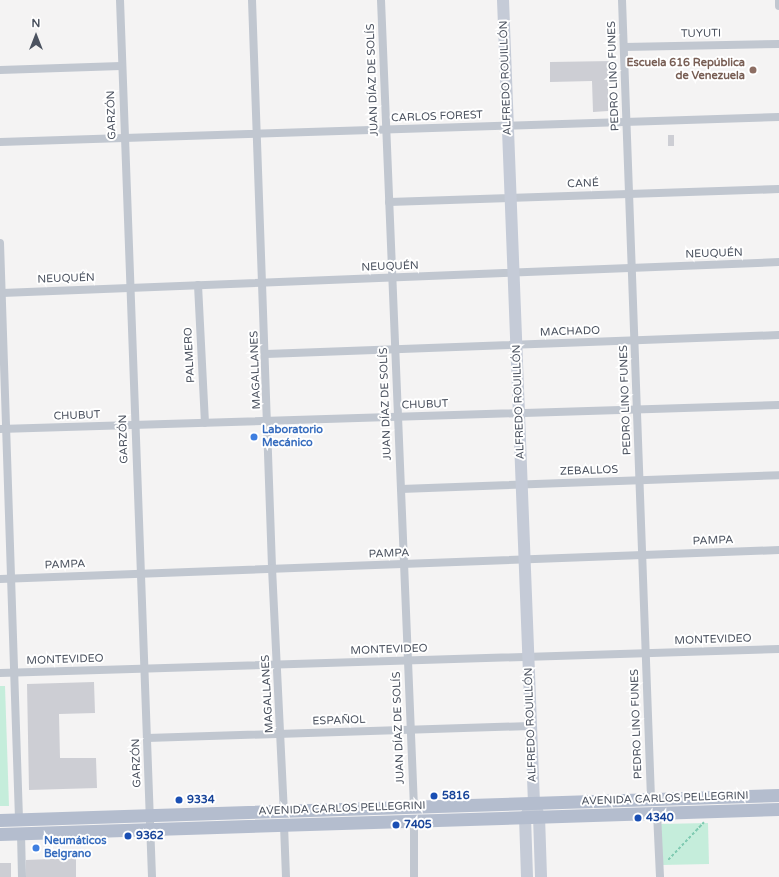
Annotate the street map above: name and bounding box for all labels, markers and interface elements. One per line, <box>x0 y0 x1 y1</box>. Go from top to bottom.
north arrow <box>16 16 56 56</box>
text: N <box>32 17 40 30</box>
street label: ALFREDO ROUILLÓN <box>497 20 515 136</box>
street label: PEDRO LINO FUNES <box>605 21 623 131</box>
street label: JUAN DÍAZ DE SOLÍS <box>364 23 382 137</box>
street label: TUYUTI <box>681 27 721 41</box>
place label: Escuela 616 República de Venezuela <box>626 57 745 83</box>
marker: Escuela 616 República de Venezuela <box>748 65 758 75</box>
street label: GARZÓN <box>105 90 119 140</box>
street label: CARLOS FOREST <box>391 109 483 125</box>
street label: CANÉ <box>567 177 599 191</box>
street label: NEUQUÉN <box>685 246 743 262</box>
street label: NEUQUÉN <box>361 259 419 275</box>
street label: NEUQUÉN <box>37 271 95 287</box>
street label: MACHADO <box>540 324 600 340</box>
street label: PALMERO <box>182 327 198 383</box>
street label: MAGALLANES <box>248 331 264 409</box>
street label: ALFREDO ROUILLÓN <box>510 344 528 460</box>
street label: PEDRO LINO FUNES <box>617 345 635 455</box>
street label: JUAN DÍAZ DE SOLÍS <box>377 347 395 461</box>
street label: CHUBUT <box>401 398 449 412</box>
street label: CHUBUT <box>53 409 101 423</box>
street label: GARZÓN <box>117 414 131 464</box>
place label: Laboratorio Mecánico <box>262 424 323 450</box>
marker: Laboratorio Mecánico <box>249 432 259 442</box>
street label: ZEBALLOS <box>560 463 618 479</box>
street label: PAMPA <box>692 534 734 548</box>
street label: PAMPA <box>368 547 410 561</box>
street label: PAMPA <box>44 558 86 572</box>
street label: MONTEVIDEO <box>674 632 752 648</box>
street label: MONTEVIDEO <box>350 642 428 658</box>
street label: MONTEVIDEO <box>26 652 104 668</box>
street label: MAGALLANES <box>259 654 277 734</box>
street label: ALFREDO ROUILLÓN <box>522 667 540 783</box>
street label: PEDRO LINO FUNES <box>628 669 646 779</box>
street label: JUAN DÍAZ DE SOLÍS <box>390 671 408 785</box>
street label: ESPAÑOL <box>312 713 366 729</box>
street label: GARZÓN <box>130 738 144 788</box>
place label: 5816 <box>442 789 470 803</box>
street label: AVENIDA CARLOS PELLEGRINI <box>581 789 749 809</box>
marker: 5816 <box>429 791 439 801</box>
place label: 9334 <box>187 793 215 807</box>
marker: 9334 <box>174 795 184 805</box>
street label: AVENIDA CARLOS PELLEGRINI <box>258 799 426 819</box>
place label: 4340 <box>646 811 674 825</box>
marker: 4340 <box>633 813 643 823</box>
place label: 7405 <box>404 818 432 832</box>
marker: 7405 <box>391 820 401 830</box>
place label: 9362 <box>136 829 164 843</box>
marker: 9362 <box>123 831 133 841</box>
place label: Neumáticos Belgrano <box>44 835 106 861</box>
marker: Neumáticos Belgrano <box>31 843 41 853</box>

